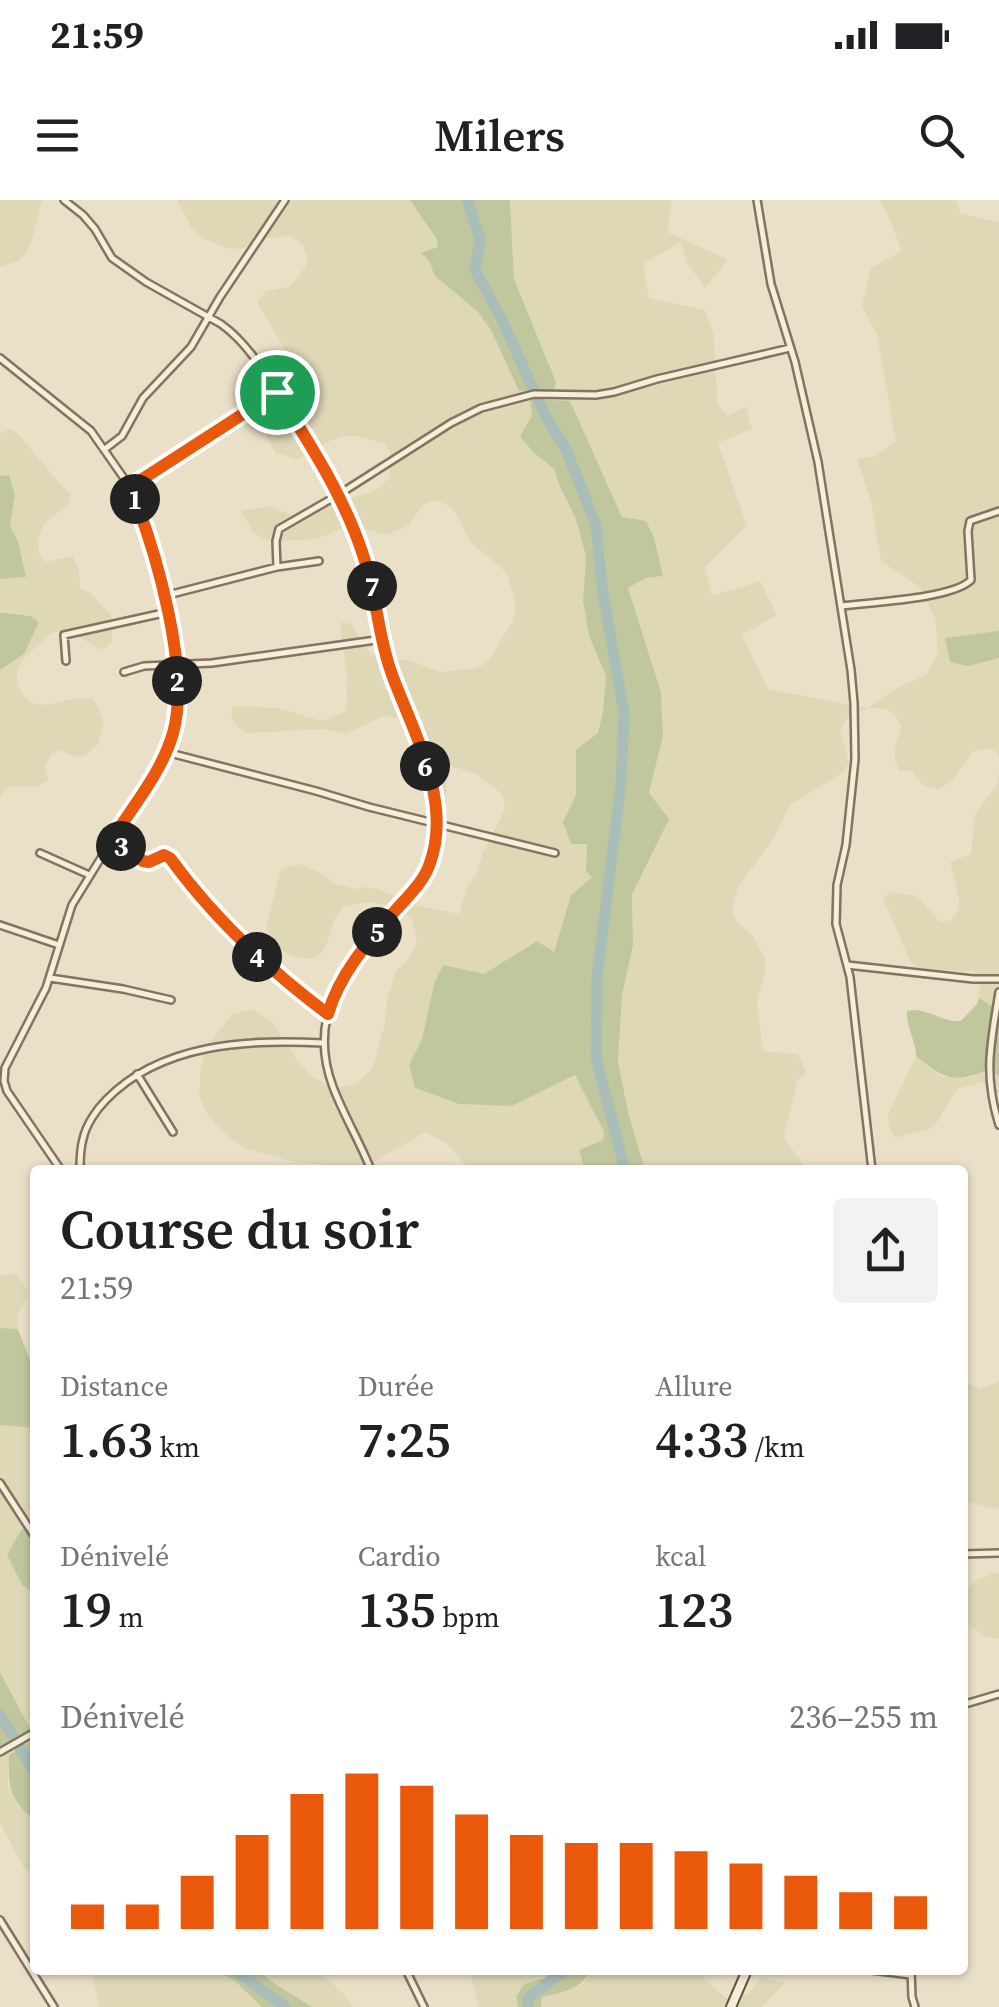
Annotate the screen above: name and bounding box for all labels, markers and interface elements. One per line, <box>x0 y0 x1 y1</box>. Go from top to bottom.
text: 21:59 <box>50 9 144 61</box>
text: Milers <box>434 104 565 166</box>
icon: menu <box>30 108 85 163</box>
icon: search <box>914 108 969 163</box>
pin <box>235 350 320 435</box>
icon: arrive <box>250 365 305 420</box>
pin: 1 <box>110 474 160 524</box>
text: 1 <box>127 480 143 518</box>
pin: 7 <box>347 561 397 611</box>
text: 7 <box>364 567 380 605</box>
pin: 2 <box>152 656 202 706</box>
text: 2 <box>169 662 185 700</box>
pin: 6 <box>400 741 450 791</box>
text: 6 <box>417 747 433 785</box>
pin: 3 <box>96 821 146 871</box>
text: 3 <box>113 827 129 865</box>
pin: 5 <box>352 907 402 957</box>
text: 5 <box>369 913 385 951</box>
pin: 4 <box>232 932 282 982</box>
text: 4 <box>249 938 265 976</box>
text: Course du soir <box>60 1191 419 1266</box>
button: share <box>833 1198 938 1303</box>
text: 21:59 <box>60 1266 134 1310</box>
text: Distance <box>60 1367 169 1405</box>
text: Durée <box>358 1367 434 1405</box>
text: Allure <box>655 1367 733 1405</box>
text: 1.63 <box>60 1405 153 1474</box>
text: 7:25 <box>358 1405 451 1474</box>
text: 4:33 <box>655 1405 748 1474</box>
text: km <box>153 1428 200 1466</box>
text: /km <box>748 1428 805 1466</box>
text: Dénivelé <box>60 1537 169 1575</box>
text: Cardio <box>358 1537 441 1575</box>
text: kcal <box>655 1537 706 1575</box>
text: 19 <box>60 1575 112 1644</box>
text: 135 <box>358 1575 436 1644</box>
text: 123 <box>655 1575 733 1644</box>
text: m <box>112 1598 144 1636</box>
text: bpm <box>436 1598 500 1636</box>
text: Dénivelé <box>60 1695 185 1739</box>
text: 236–255 m <box>789 1695 938 1739</box>

